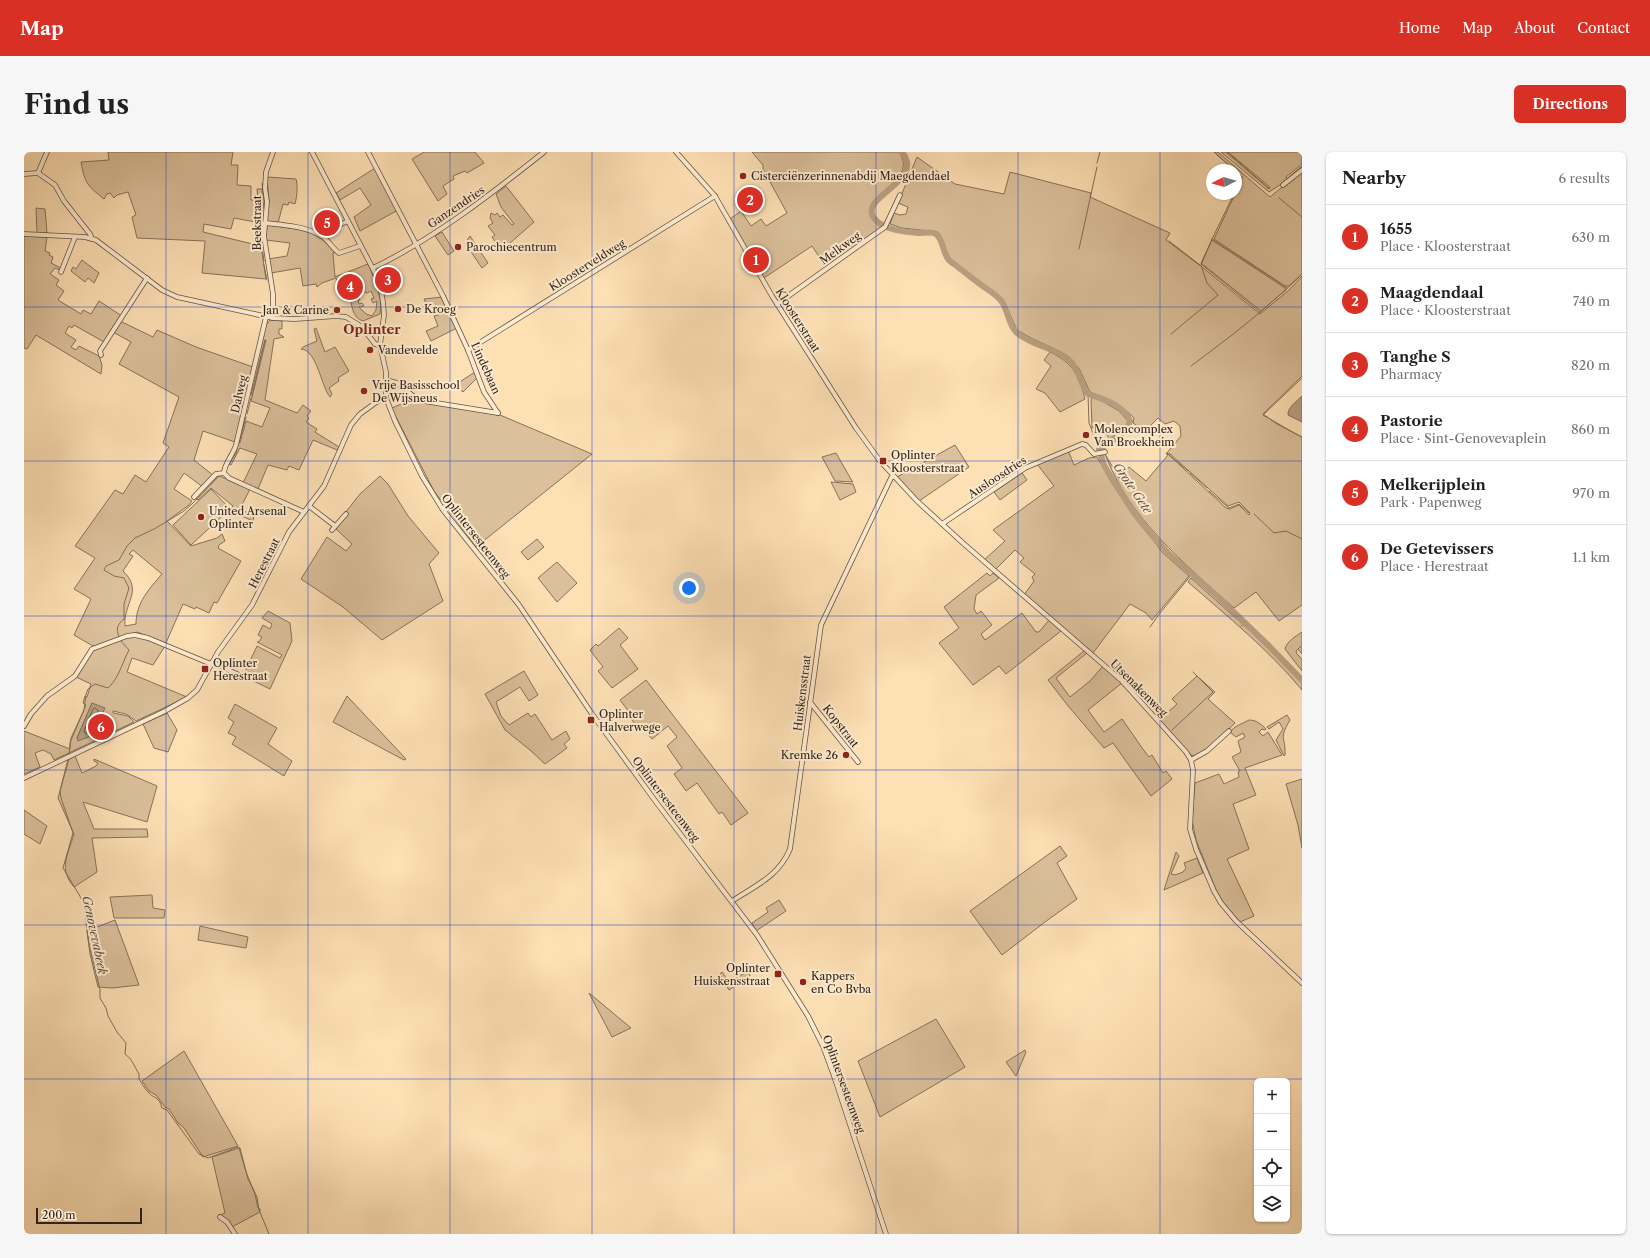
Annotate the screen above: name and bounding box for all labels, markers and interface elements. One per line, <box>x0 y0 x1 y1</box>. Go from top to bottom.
text: Map <box>20 17 64 40</box>
text: Home <box>1399 19 1440 37</box>
text: Map <box>1462 19 1492 37</box>
text: About <box>1514 19 1555 37</box>
text: Contact <box>1577 19 1630 37</box>
button: Directions <box>1514 85 1626 123</box>
text: Find us <box>24 87 129 121</box>
north arrow <box>1206 164 1242 200</box>
text: Nearby <box>1342 168 1406 188</box>
place label: Cisterciënzerinnenabdij Maegdendael <box>751 169 951 183</box>
text: 6 results <box>1559 170 1610 186</box>
marker: Cisterciënzerinnenabdij Maegdendael <box>738 171 748 181</box>
street label: Ganzendries <box>425 183 487 231</box>
pin: 2 <box>737 185 763 215</box>
street label: Beekstraat <box>250 195 264 251</box>
pin: 5 <box>314 208 340 238</box>
text: 1655 <box>1380 219 1412 238</box>
street label: Melkweg <box>817 228 863 268</box>
text: 1 <box>1352 229 1358 245</box>
text: 630 m <box>1571 229 1610 245</box>
street label: Kloosterveldweg <box>546 236 628 294</box>
text: Place · Kloosterstraat <box>1380 238 1511 254</box>
place label: Parochiecentrum <box>466 240 557 254</box>
marker: Parochiecentrum <box>453 242 463 252</box>
pin: 1 <box>743 245 769 275</box>
pin: 3 <box>375 265 401 295</box>
pin: 4 <box>337 272 363 302</box>
text: Maagdendaal <box>1380 283 1484 302</box>
street label: Kloosterstraat <box>773 285 823 355</box>
text: 2 <box>1351 293 1359 309</box>
text: 740 m <box>1573 293 1610 309</box>
place label: De Kroeg <box>406 302 456 316</box>
text: Place · Kloosterstraat <box>1380 302 1511 318</box>
place label: Jan & Carine <box>261 303 329 317</box>
marker: De Kroeg <box>393 304 403 314</box>
marker: Jan & Carine <box>332 305 342 315</box>
district label: Oplinter <box>343 321 401 337</box>
street label: Lindebaan <box>468 340 504 396</box>
place label: Vandevelde <box>377 343 438 357</box>
marker: Vandevelde <box>365 345 375 355</box>
text: Tanghe S <box>1380 347 1451 366</box>
text: 3 <box>1351 357 1359 373</box>
text: 820 m <box>1571 357 1610 373</box>
text: Pharmacy <box>1380 366 1442 382</box>
street label: Dalweg <box>228 373 250 414</box>
place label: Vrije Basisschool De Wijsneus <box>371 378 461 405</box>
marker: Vrije Basisschool De Wijsneus <box>359 386 369 396</box>
text: Pastorie <box>1380 411 1443 430</box>
text: 4 <box>1351 421 1359 437</box>
text: 860 m <box>1571 421 1610 437</box>
place label: Molencomplex Van Broekheim <box>1093 422 1175 449</box>
marker: Molencomplex Van Broekheim <box>1081 430 1091 440</box>
text: Place · Sint-Genovevaplein <box>1380 430 1546 446</box>
place label: Oplinter Kloosterstraat <box>891 448 965 475</box>
street label: Ausloosdries <box>964 453 1029 502</box>
marker: Oplinter Kloosterstraat <box>878 456 888 466</box>
water label: Grote Gete <box>1110 459 1156 518</box>
text: Melkerijplein <box>1380 475 1486 494</box>
text: 5 <box>1351 485 1359 501</box>
text: 970 m <box>1572 485 1610 501</box>
street label: Oplintersesteenweg <box>439 491 513 581</box>
text: Park · Papenweg <box>1380 494 1481 510</box>
place label: United Arsenal Oplinter <box>209 504 287 531</box>
marker: United Arsenal Oplinter <box>196 512 206 522</box>
street label: Herestraat <box>245 535 283 591</box>
text: De Getevissers <box>1380 539 1494 558</box>
text: 6 <box>1351 549 1359 565</box>
text: 1.1 km <box>1573 549 1610 565</box>
text: Place · Herestraat <box>1380 558 1489 574</box>
your location <box>679 578 699 598</box>
street label: Huiskensstraat <box>790 654 814 732</box>
place label: Oplinter Herestraat <box>213 656 268 683</box>
street label: Utsenakenweg <box>1107 656 1171 720</box>
marker: Oplinter Herestraat <box>200 664 210 674</box>
street label: Kopstraat <box>820 702 862 750</box>
place label: Oplinter Halverwege <box>599 707 661 734</box>
pin: 6 <box>88 712 114 742</box>
marker: Oplinter Halverwege <box>586 715 596 725</box>
place label: Kremke 26 <box>781 748 839 762</box>
marker: Kremke 26 <box>841 750 851 760</box>
street label: Oplintersesteenweg <box>629 754 703 845</box>
water label: Genovevabeek <box>79 894 111 976</box>
place label: Oplinter Huiskensstraat <box>693 961 770 988</box>
marker: Oplinter Huiskensstraat <box>773 969 783 979</box>
place label: Kappers en Co Bvba <box>811 969 871 996</box>
marker: Kappers en Co Bvba <box>798 977 808 987</box>
street label: Oplintersesteenweg <box>820 1033 868 1135</box>
map controls <box>1254 1078 1290 1222</box>
button: + <box>1254 1078 1290 1114</box>
button: − <box>1254 1114 1290 1150</box>
button: locate <box>1254 1150 1290 1186</box>
button: layers <box>1254 1186 1290 1222</box>
scale bar <box>36 1206 142 1225</box>
text: 200 m <box>42 1208 75 1222</box>

